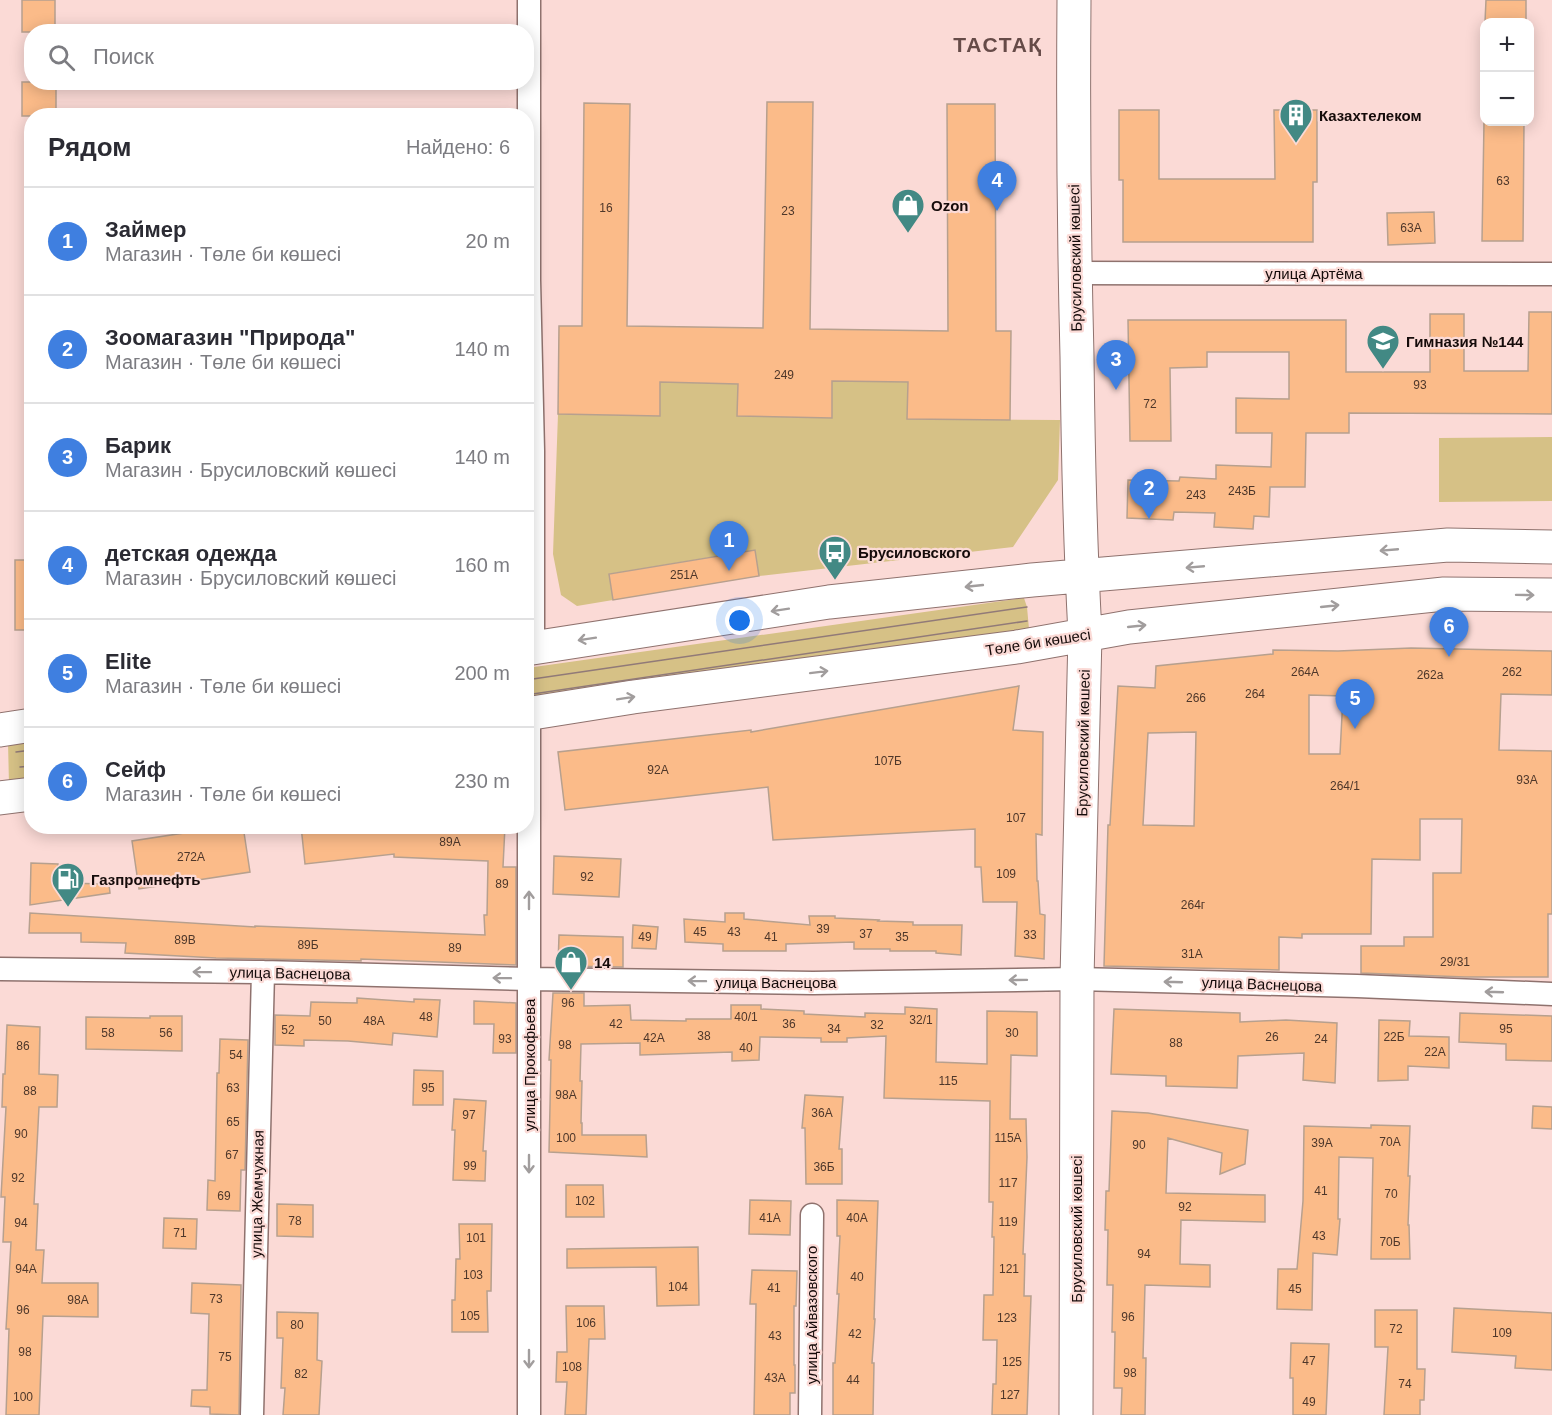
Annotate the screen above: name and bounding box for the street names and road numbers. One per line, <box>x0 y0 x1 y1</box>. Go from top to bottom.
street label: Брусиловский көшесі <box>1065 184 1085 332</box>
street label: улица Артёма <box>1265 265 1363 282</box>
street label: Төле би көшесі <box>984 625 1092 659</box>
street label: Брусиловский көшесі <box>1073 669 1093 817</box>
street label: улица Васнецова <box>229 963 351 983</box>
street label: улица Васнецова <box>1201 973 1323 995</box>
street label: улица Васнецова <box>716 974 837 991</box>
street label: улица Прокофьева <box>521 998 538 1131</box>
street label: улица Жемчужная <box>247 1130 267 1258</box>
street label: Брусиловский көшесі <box>1068 1155 1085 1303</box>
street label: улица Айвазовского <box>803 1246 820 1384</box>

